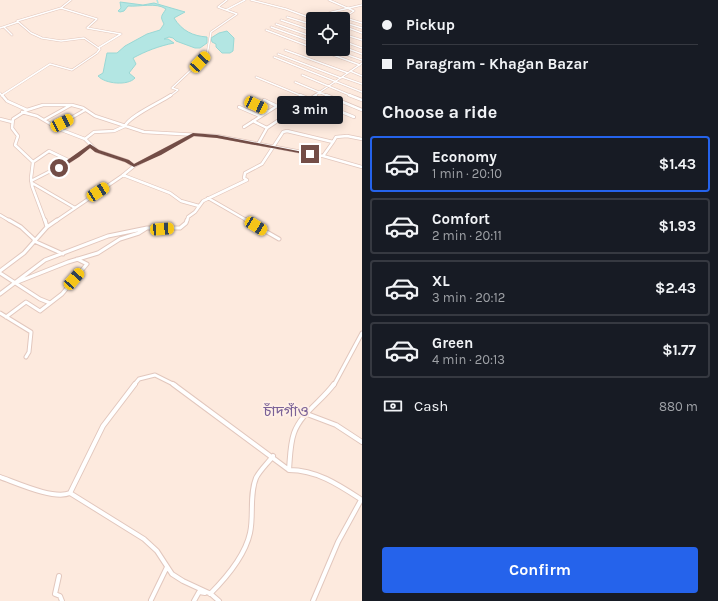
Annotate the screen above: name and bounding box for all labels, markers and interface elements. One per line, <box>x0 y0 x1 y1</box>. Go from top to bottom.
map controls <box>306 12 350 56</box>
button: locate <box>306 12 350 56</box>
text: Pickup <box>406 16 455 34</box>
car <box>187 49 213 75</box>
text: Paragram - Khagan Bazar <box>406 55 588 73</box>
car <box>243 94 269 116</box>
callout: 3 min <box>277 96 343 124</box>
text: Choose a ride <box>382 101 497 123</box>
text: 3 min <box>292 102 328 117</box>
car <box>49 112 75 134</box>
route end <box>301 145 319 163</box>
icon: car <box>384 146 420 182</box>
text: Economy <box>432 148 497 166</box>
text: $1.43 <box>659 155 696 173</box>
route start <box>50 159 68 177</box>
text: 1 min · 20:10 <box>432 166 502 181</box>
car <box>85 180 111 204</box>
icon: car <box>384 208 420 244</box>
text: Comfort <box>432 210 490 228</box>
car <box>243 215 269 237</box>
text: $1.93 <box>659 217 696 235</box>
car <box>150 222 174 236</box>
text: 2 min · 20:11 <box>432 228 502 243</box>
car <box>62 266 86 292</box>
icon: car <box>384 270 420 306</box>
text: XL <box>432 272 450 290</box>
text: $2.43 <box>655 279 696 297</box>
text: 3 min · 20:12 <box>432 290 505 305</box>
icon: car <box>384 332 420 368</box>
text: Green <box>432 334 473 352</box>
text: $1.77 <box>662 341 696 359</box>
text: 4 min · 20:13 <box>432 352 505 367</box>
icon: cash <box>382 395 404 417</box>
text: Cash <box>414 397 448 415</box>
text: 880 m <box>659 399 698 414</box>
district label: চাঁদগাঁও <box>262 402 309 420</box>
button: Confirm <box>382 547 698 593</box>

